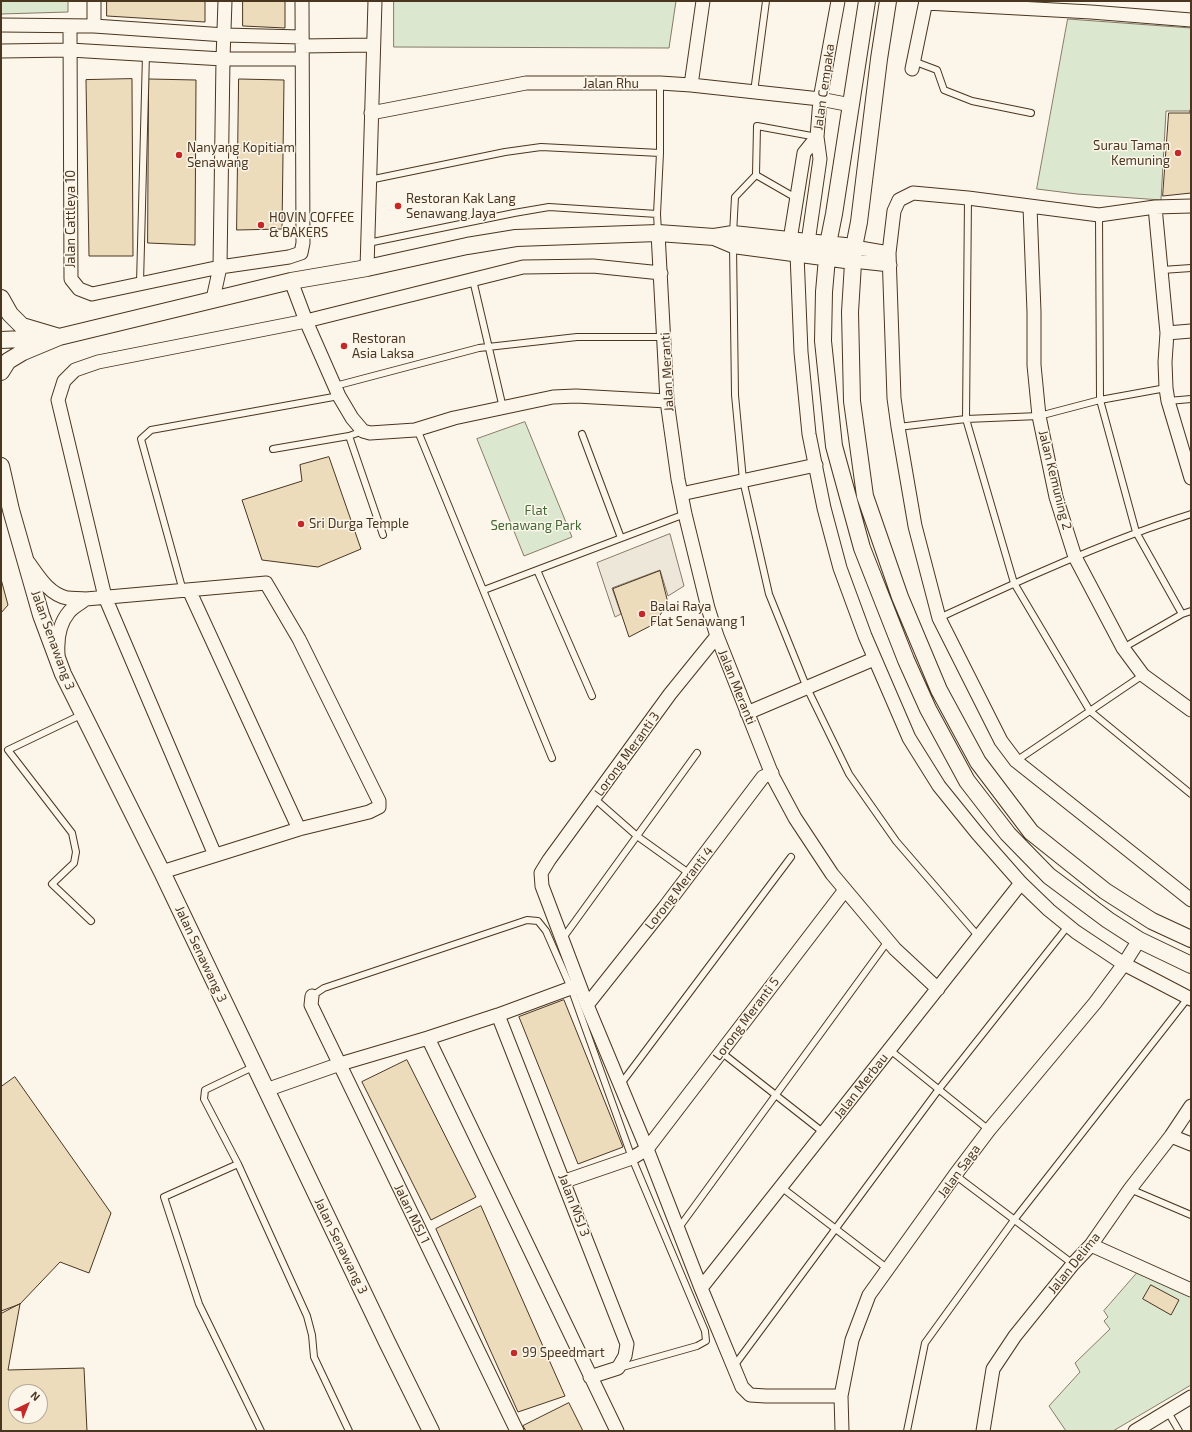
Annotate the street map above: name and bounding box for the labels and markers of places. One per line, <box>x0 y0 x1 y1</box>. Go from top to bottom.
place label: Surau Taman Kemuning <box>1093 138 1170 169</box>
place label: Nanyang Kopitiam Senawang <box>187 140 295 171</box>
marker: Surau Taman Kemuning <box>1173 148 1183 158</box>
marker: Nanyang Kopitiam Senawang <box>174 150 184 160</box>
place label: Restoran Kak Lang Senawang Jaya <box>406 191 516 222</box>
marker: Restoran Kak Lang Senawang Jaya <box>393 201 403 211</box>
place label: HOVIN COFFEE & BAKERS <box>269 210 354 241</box>
marker: HOVIN COFFEE & BAKERS <box>256 220 266 230</box>
place label: Restoran Asia Laksa <box>352 331 414 362</box>
marker: Restoran Asia Laksa <box>339 341 349 351</box>
place label: Sri Durga Temple <box>309 516 409 532</box>
marker: Sri Durga Temple <box>296 519 306 529</box>
place label: Balai Raya Flat Senawang 1 <box>650 599 746 630</box>
marker: Balai Raya Flat Senawang 1 <box>637 609 647 619</box>
place label: 99 Speedmart <box>522 1345 605 1361</box>
marker: 99 Speedmart <box>509 1348 519 1358</box>

